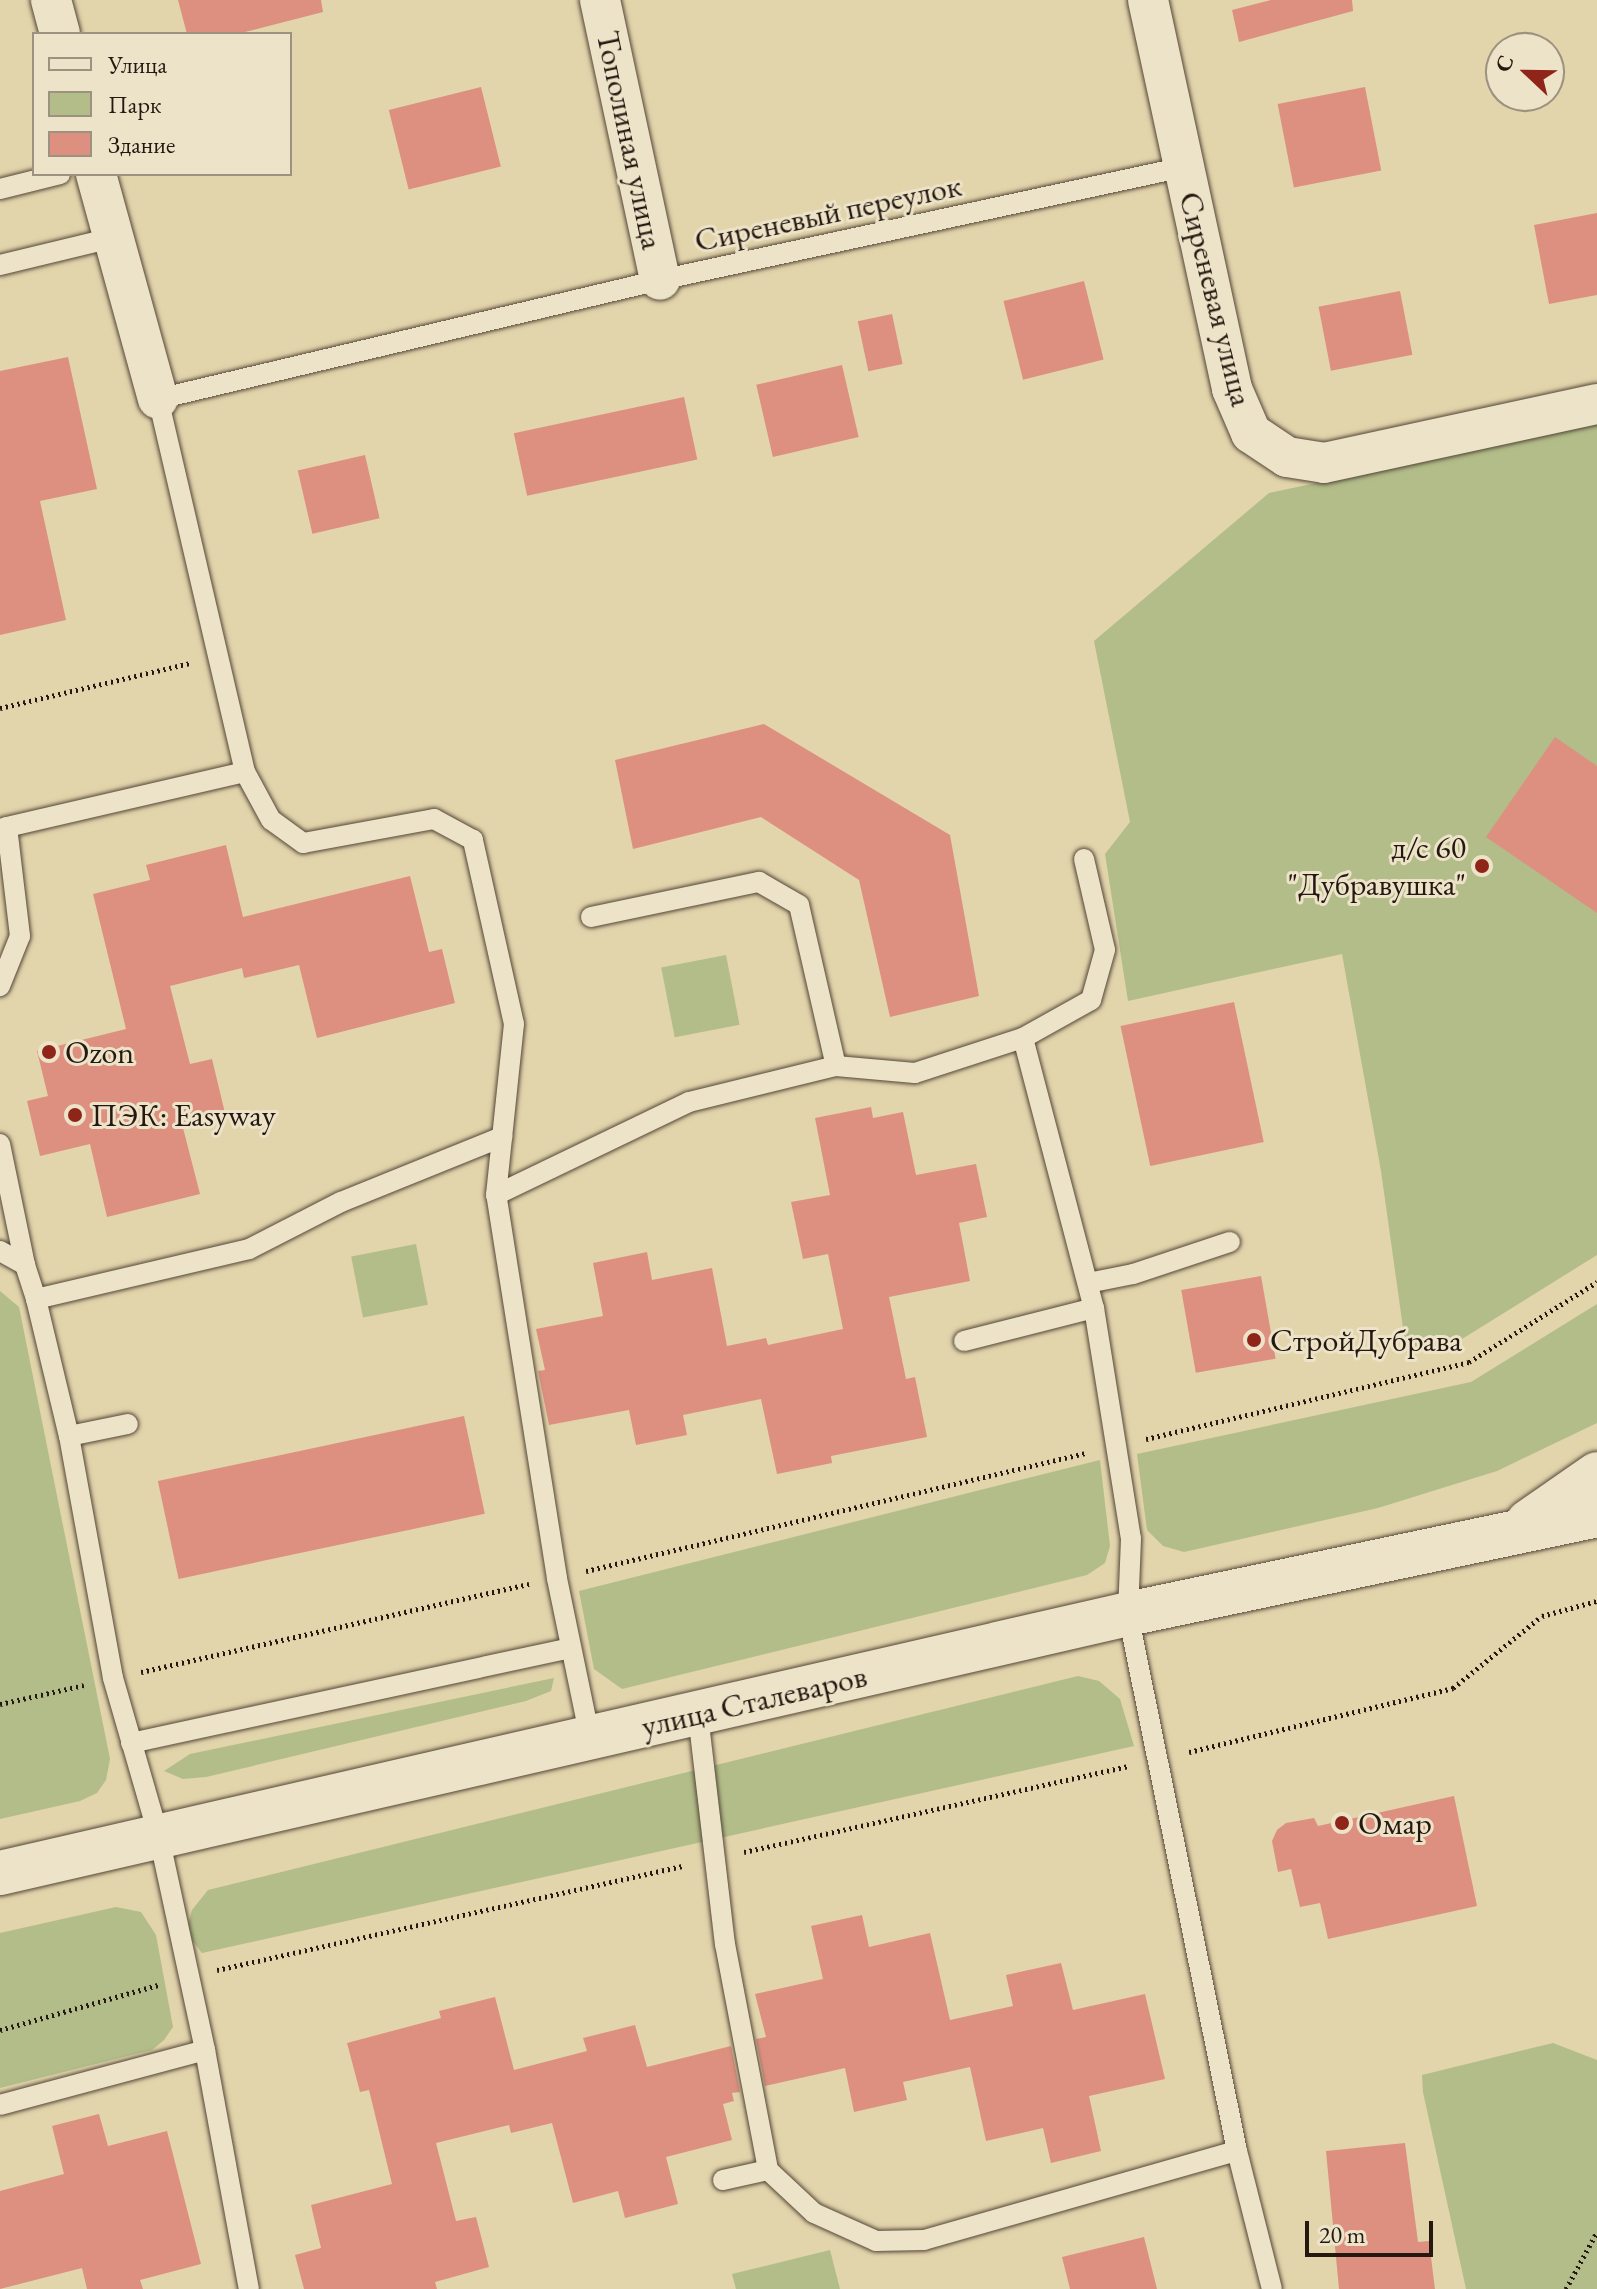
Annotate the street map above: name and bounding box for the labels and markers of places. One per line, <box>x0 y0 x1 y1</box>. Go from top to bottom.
place label: д/с 60 "Дубравушка" <box>1288 829 1466 904</box>
marker: д/с 60 "Дубравушка" <box>1473 857 1491 875</box>
place label: Ozon <box>65 1033 134 1071</box>
marker: Ozon <box>40 1043 58 1061</box>
place label: ПЭК: Easyway <box>91 1096 276 1134</box>
marker: ПЭК: Easyway <box>66 1106 84 1124</box>
place label: СтройДубрава <box>1270 1321 1462 1359</box>
marker: СтройДубрава <box>1245 1331 1263 1349</box>
place label: Омар <box>1358 1804 1432 1842</box>
marker: Омар <box>1333 1814 1351 1832</box>

